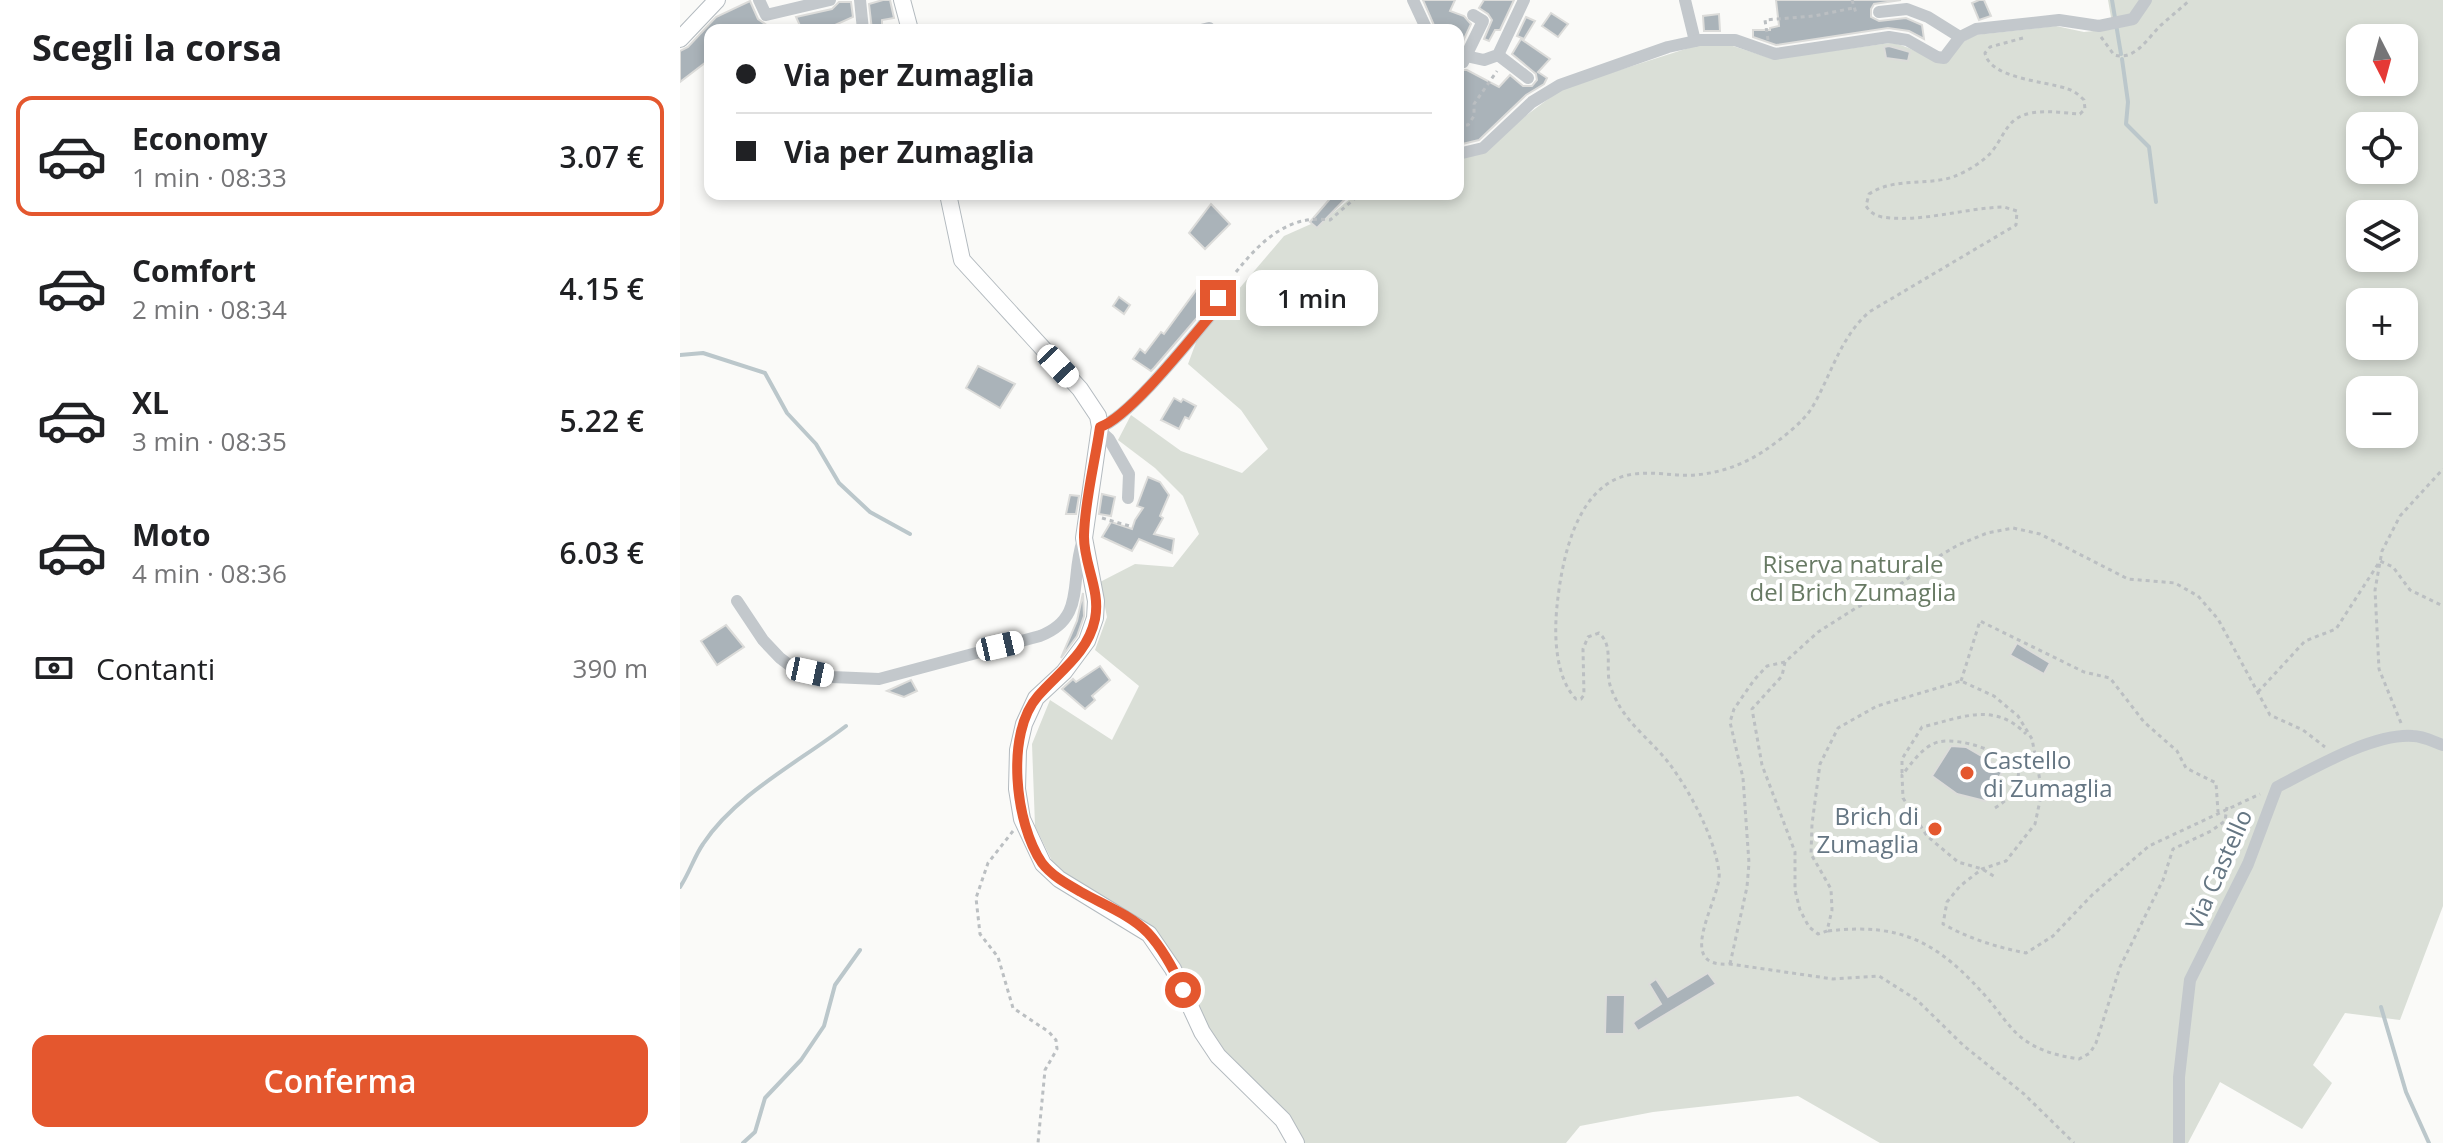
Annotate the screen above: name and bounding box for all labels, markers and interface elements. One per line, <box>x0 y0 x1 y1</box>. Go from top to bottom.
text: Scegli la corsa <box>32 23 282 72</box>
north arrow <box>2346 24 2418 96</box>
map controls <box>2346 24 2418 448</box>
text: Via per Zumaglia <box>784 54 1035 95</box>
button: locate <box>2346 112 2418 184</box>
text: Economy <box>132 118 268 159</box>
icon: car <box>36 120 108 192</box>
text: Via per Zumaglia <box>784 131 1035 172</box>
text: 3.07 € <box>559 136 644 177</box>
text: 1 min · 08:33 <box>132 159 287 195</box>
button: layers <box>2346 200 2418 272</box>
text: Comfort <box>132 250 256 291</box>
icon: car <box>36 252 108 324</box>
text: 4.15 € <box>559 268 644 309</box>
callout: 1 min <box>1246 270 1378 326</box>
route end <box>1200 280 1236 316</box>
text: 1 min <box>1277 280 1347 316</box>
button: + <box>2346 288 2418 360</box>
text: 2 min · 08:34 <box>132 291 287 327</box>
car <box>1033 340 1083 392</box>
button: − <box>2346 376 2418 448</box>
text: XL <box>132 382 169 423</box>
icon: car <box>36 384 108 456</box>
text: 5.22 € <box>559 400 644 441</box>
text: 3 min · 08:35 <box>132 423 287 459</box>
text: Moto <box>132 514 210 555</box>
icon: car <box>36 516 108 588</box>
text: 6.03 € <box>559 532 644 573</box>
park label: Riserva naturale del Brich Zumaglia <box>1750 547 1956 608</box>
text: 4 min · 08:36 <box>132 555 287 591</box>
car <box>974 629 1026 663</box>
icon: cash <box>32 646 76 690</box>
text: Contanti <box>96 648 215 689</box>
text: 390 m <box>573 650 648 686</box>
car <box>784 655 836 689</box>
place label: Castello di Zumaglia <box>1983 743 2112 804</box>
marker: Castello di Zumaglia <box>1958 764 1976 782</box>
place label: Brich di Zumaglia <box>1817 799 1919 860</box>
street label: Via Castello <box>2177 804 2259 934</box>
marker: Brich di Zumaglia <box>1926 820 1944 838</box>
route start <box>1165 972 1201 1008</box>
button: Conferma <box>32 1035 648 1127</box>

